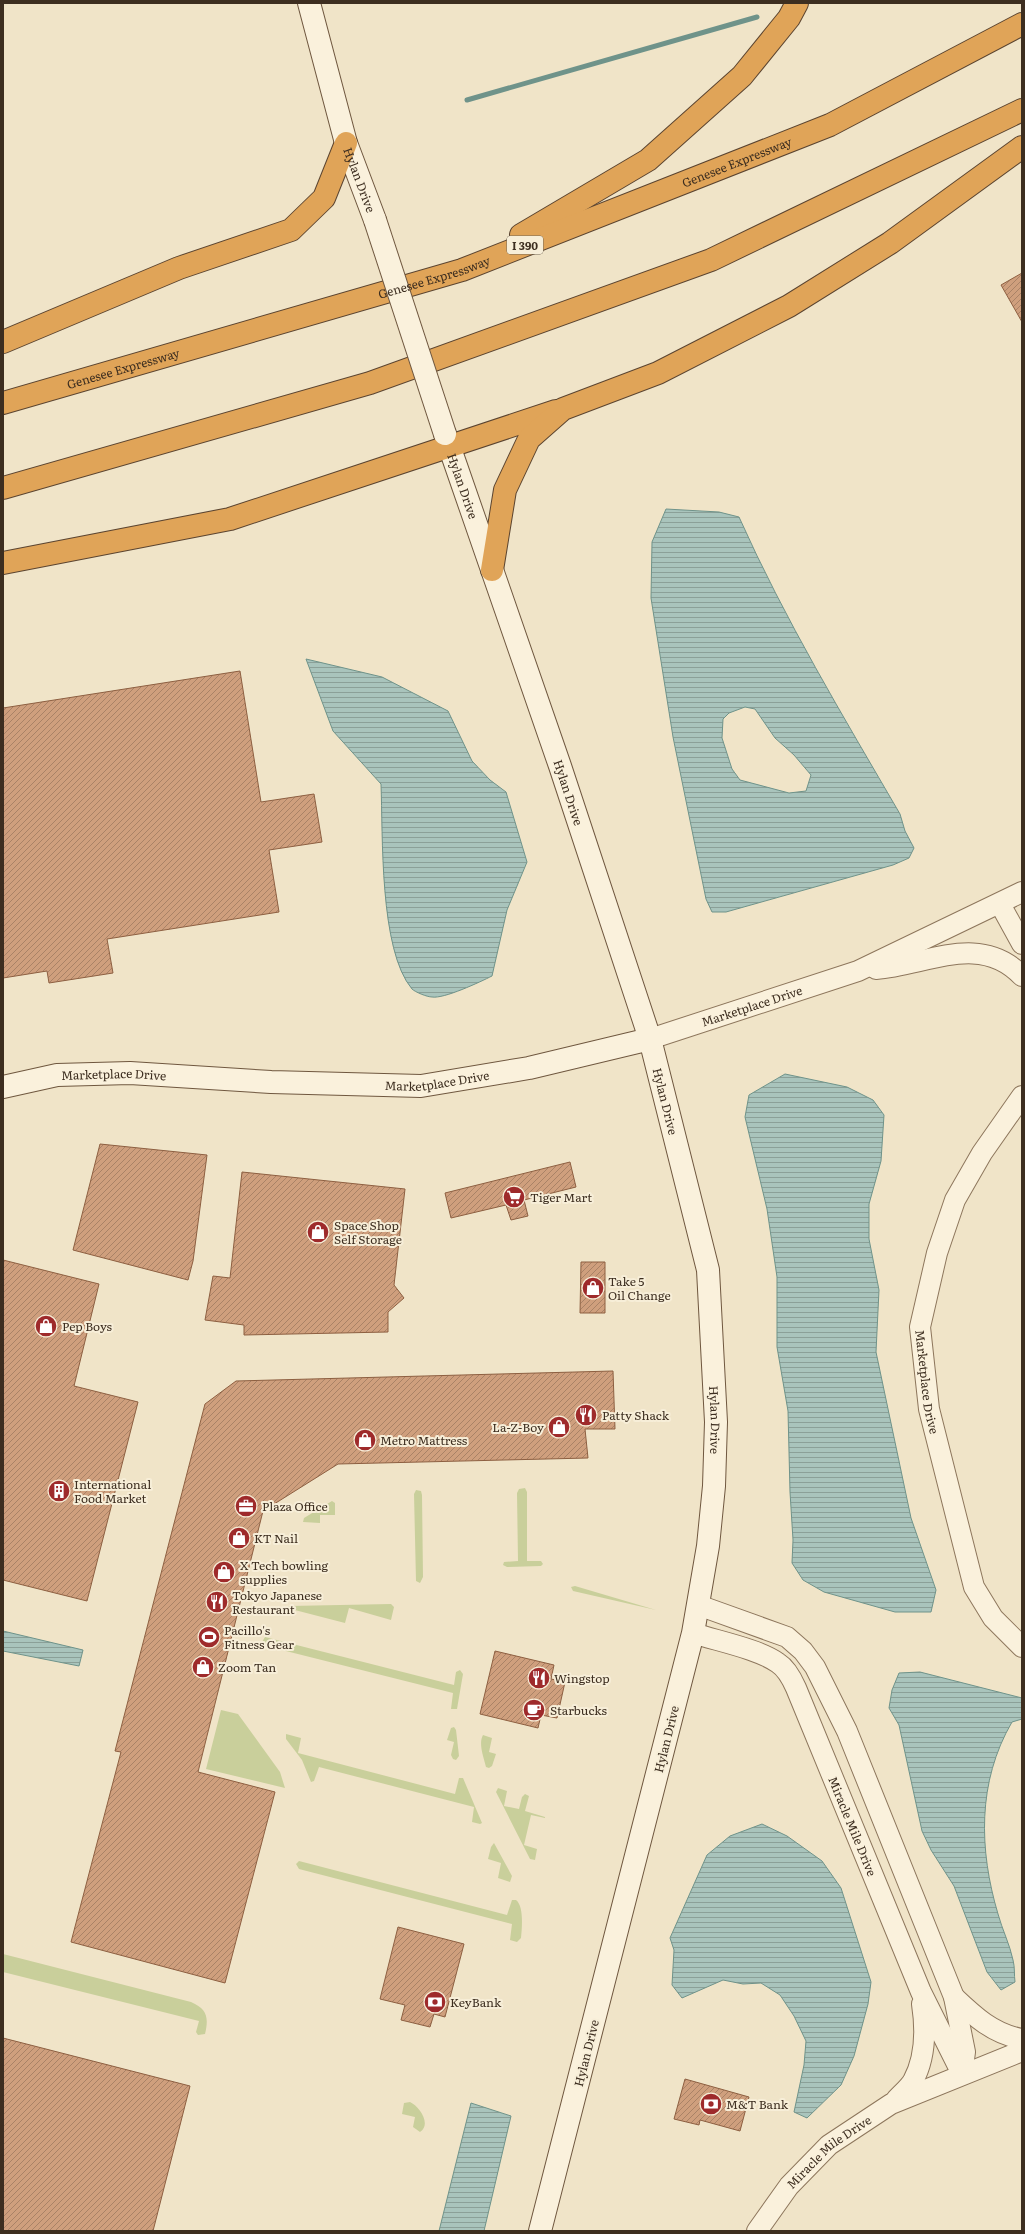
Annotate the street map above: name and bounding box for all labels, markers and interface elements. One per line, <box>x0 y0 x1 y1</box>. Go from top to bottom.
street label: Genesee Expressway <box>679 132 794 192</box>
street label: Hylan Drive <box>339 144 380 215</box>
road number: I 390 <box>507 236 543 254</box>
street label: Genesee Expressway <box>376 251 493 303</box>
street label: Genesee Expressway <box>65 343 182 393</box>
street label: Hylan Drive <box>443 451 483 521</box>
street label: Hylan Drive <box>549 757 588 828</box>
street label: Marketplace Drive <box>699 981 805 1031</box>
street label: Marketplace Drive <box>61 1064 167 1084</box>
street label: Marketplace Drive <box>384 1066 490 1095</box>
street label: Hylan Drive <box>649 1066 683 1137</box>
supermarket icon: Tiger Mart <box>501 1184 527 1210</box>
place label: Tiger Mart <box>530 1188 592 1206</box>
place label: Space Shop Self Storage <box>334 1216 402 1248</box>
shop icon: Space Shop Self Storage <box>305 1219 331 1245</box>
place label: Take 5 Oil Change <box>608 1272 671 1304</box>
shop icon: Take 5 Oil Change <box>580 1275 606 1301</box>
shop icon: Pep Boys <box>33 1313 59 1339</box>
place label: Pep Boys <box>62 1317 113 1335</box>
street label: Marketplace Drive <box>911 1329 944 1436</box>
street label: Hylan Drive <box>705 1385 725 1454</box>
restaurant icon: Patty Shack <box>573 1402 599 1428</box>
place label: Patty Shack <box>602 1406 670 1424</box>
shop icon: La-Z-Boy <box>546 1414 572 1440</box>
place label: La-Z-Boy <box>492 1418 544 1436</box>
shop icon: Metro Mattress <box>352 1427 378 1453</box>
place label: Metro Mattress <box>380 1431 468 1449</box>
place label: International Food Market <box>74 1475 151 1507</box>
building icon: International Food Market <box>46 1478 72 1504</box>
office icon: Plaza Office <box>233 1493 259 1519</box>
place label: Plaza Office <box>262 1497 328 1515</box>
shop icon: KT Nail <box>226 1525 252 1551</box>
place label: KT Nail <box>254 1529 298 1547</box>
place label: X Tech bowling supplies <box>240 1556 329 1588</box>
shop icon: X Tech bowling supplies <box>211 1559 237 1585</box>
place label: Tokyo Japanese Restaurant <box>232 1586 322 1618</box>
restaurant icon: Tokyo Japanese Restaurant <box>204 1589 230 1615</box>
place label: Pacillo's Fitness Gear <box>224 1621 294 1653</box>
sports icon: Pacillo's Fitness Gear <box>196 1624 222 1650</box>
shop icon: Zoom Tan <box>190 1654 216 1680</box>
place label: Zoom Tan <box>218 1658 276 1676</box>
restaurant icon: Wingstop <box>526 1665 552 1691</box>
place label: Wingstop <box>554 1669 610 1687</box>
cafe icon: Starbucks <box>521 1697 547 1723</box>
place label: Starbucks <box>550 1701 608 1719</box>
street label: Hylan Drive <box>649 1704 683 1774</box>
street label: Miracle Mile Drive <box>824 1773 881 1879</box>
bank icon: KeyBank <box>422 1989 448 2015</box>
place label: KeyBank <box>450 1993 502 2011</box>
street label: Hylan Drive <box>569 2018 603 2088</box>
bank icon: M&T Bank <box>698 2091 724 2117</box>
place label: M&T Bank <box>726 2095 789 2113</box>
street label: Miracle Mile Drive <box>782 2111 875 2193</box>

